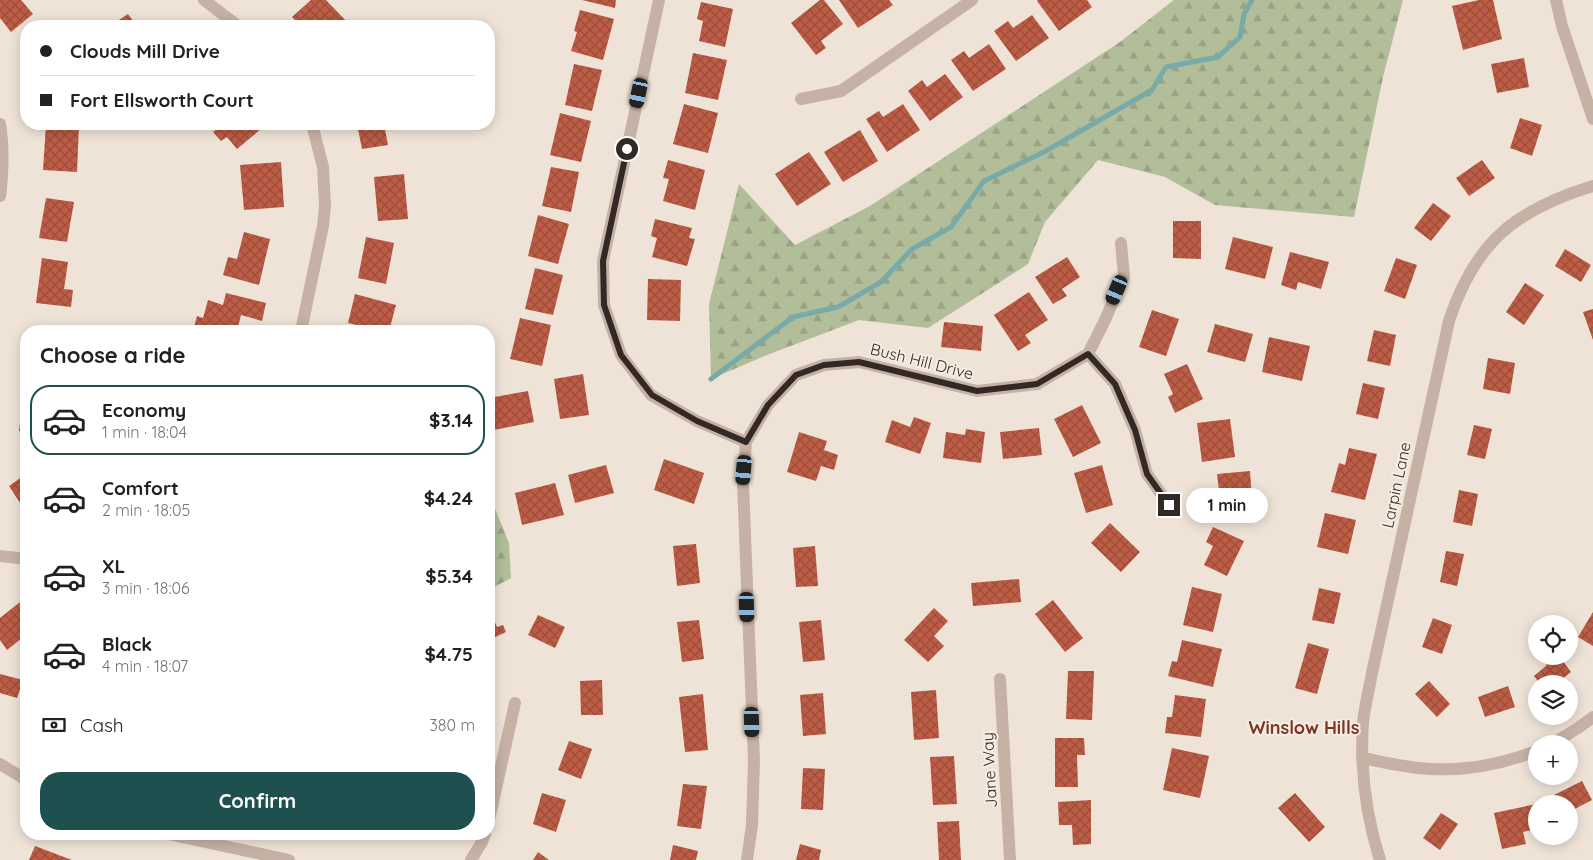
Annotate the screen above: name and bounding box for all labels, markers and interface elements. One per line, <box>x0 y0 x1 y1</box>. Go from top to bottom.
text: Clouds Mill Drive <box>70 39 220 63</box>
car <box>628 77 649 109</box>
text: Fort Ellsworth Court <box>70 88 254 112</box>
route start <box>616 138 638 160</box>
car <box>1104 273 1129 307</box>
street label: Bush Hill Drive <box>868 339 976 383</box>
text: Choose a ride <box>40 341 185 369</box>
icon: car <box>42 398 87 443</box>
text: Economy <box>102 398 186 422</box>
text: $3.14 <box>429 408 473 432</box>
text: 1 min · 18:04 <box>102 422 187 442</box>
street label: Larpin Lane <box>1377 440 1415 530</box>
car <box>735 454 752 486</box>
icon: car <box>42 476 87 521</box>
text: Comfort <box>102 476 179 500</box>
text: $4.24 <box>424 486 473 510</box>
callout: 1 min <box>1186 488 1269 522</box>
route end <box>1158 494 1180 516</box>
text: 1 min <box>1208 495 1246 515</box>
text: 2 min · 18:05 <box>102 500 190 520</box>
icon: car <box>42 554 87 599</box>
text: XL <box>102 554 125 578</box>
text: $5.34 <box>425 564 473 588</box>
text: 3 min · 18:06 <box>102 578 190 598</box>
car <box>738 592 755 622</box>
map controls <box>1528 615 1578 845</box>
button: locate <box>1528 615 1578 665</box>
icon: car <box>42 632 87 677</box>
text: Black <box>102 632 152 656</box>
text: $4.75 <box>424 642 473 666</box>
text: 4 min · 18:07 <box>102 656 188 676</box>
button: layers <box>1528 675 1578 725</box>
car <box>743 707 760 737</box>
icon: cash <box>40 711 68 739</box>
text: Cash <box>80 713 124 737</box>
text: 380 m <box>429 715 475 735</box>
district label: Winslow Hills <box>1249 716 1360 739</box>
street label: Jane Way <box>977 732 1001 808</box>
button: + <box>1528 735 1578 785</box>
button: Confirm <box>40 772 475 830</box>
button: − <box>1528 795 1578 845</box>

